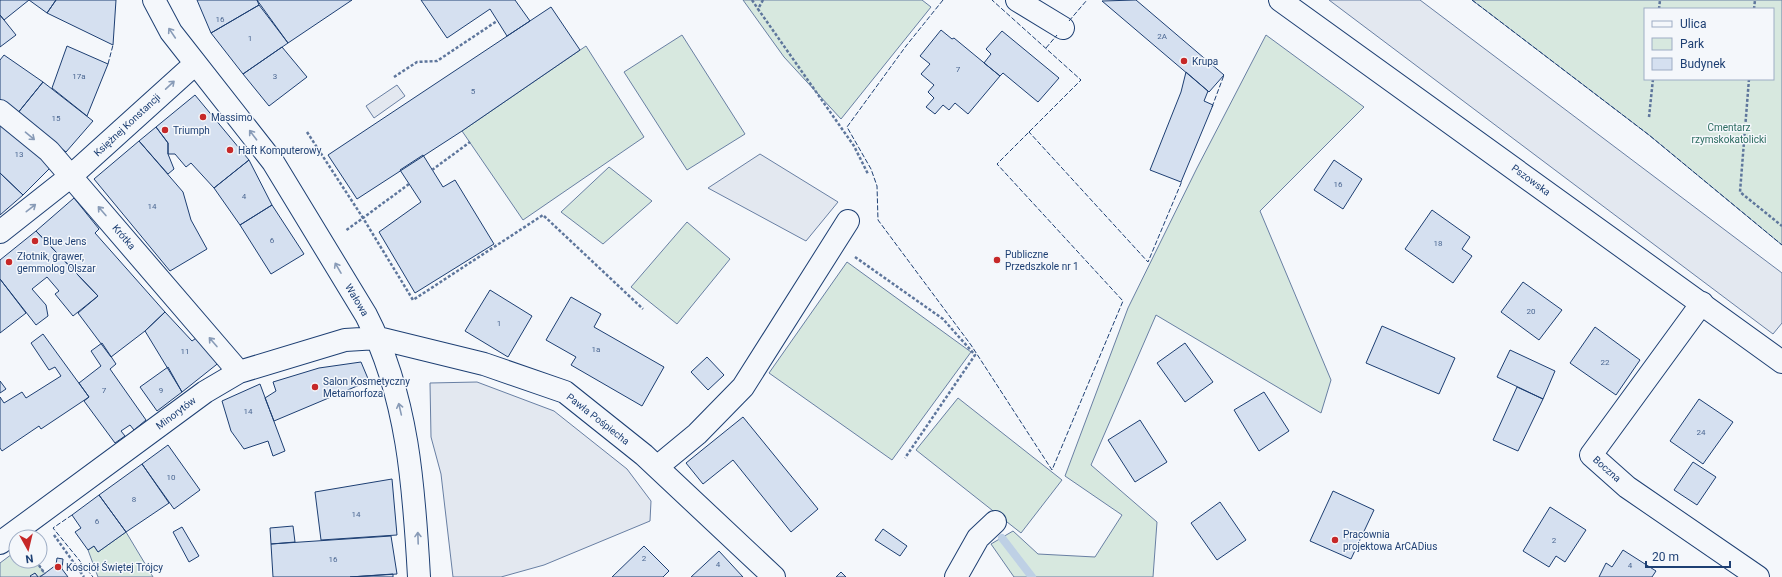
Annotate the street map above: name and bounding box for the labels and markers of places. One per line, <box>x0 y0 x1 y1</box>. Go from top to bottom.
marker: Krupa <box>1179 56 1189 66</box>
place label: Krupa <box>1192 56 1218 67</box>
marker: Massimo <box>198 112 208 122</box>
place label: Massimo <box>211 112 253 123</box>
marker: Triumph <box>160 125 170 135</box>
place label: Triumph <box>173 125 210 136</box>
marker: Haft Komputerowy <box>225 145 235 155</box>
place label: Haft Komputerowy <box>238 145 322 156</box>
marker: Blue Jens <box>30 236 40 246</box>
place label: Blue Jens <box>43 236 86 247</box>
place label: Publiczne Przedszkole nr 1 <box>1005 249 1079 272</box>
place label: Złotnik, grawer, gemmolog Olszar <box>17 251 96 274</box>
marker: Publiczne Przedszkole nr 1 <box>992 255 1002 265</box>
marker: Złotnik, grawer, gemmolog Olszar <box>4 257 14 267</box>
place label: Salon Kosmetyczny Metamorfoza <box>323 376 410 399</box>
marker: Salon Kosmetyczny Metamorfoza <box>310 382 320 392</box>
place label: Pracownia projektowa ArCADius <box>1343 529 1437 552</box>
marker: Pracownia projektowa ArCADius <box>1330 535 1340 545</box>
place label: Kościół Świętej Trójcy <box>66 561 163 573</box>
marker: Kościół Świętej Trójcy <box>53 562 63 572</box>

